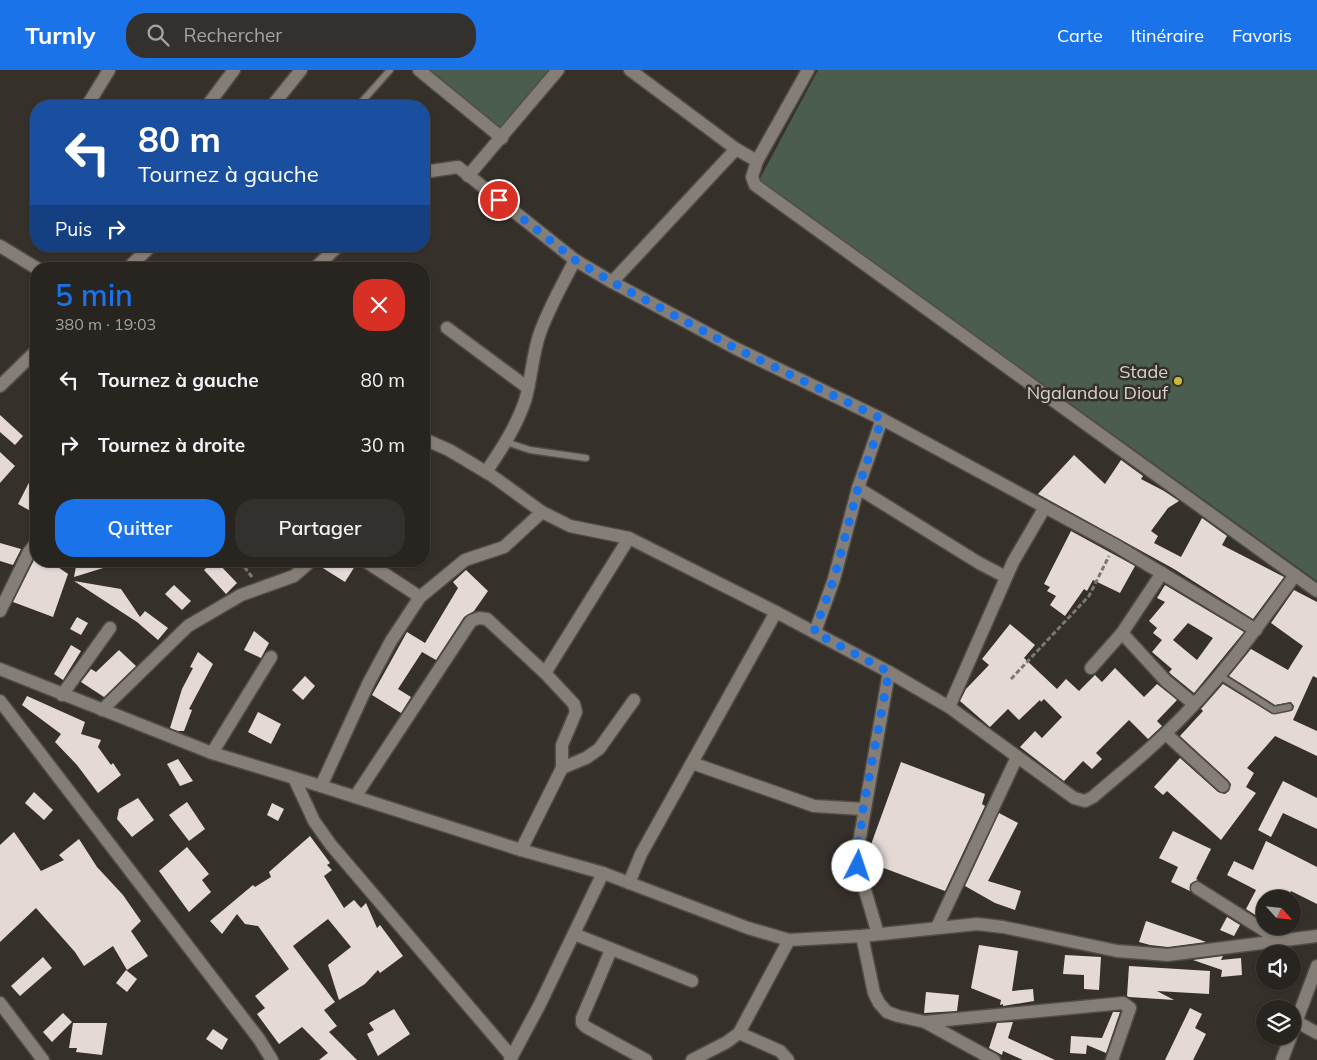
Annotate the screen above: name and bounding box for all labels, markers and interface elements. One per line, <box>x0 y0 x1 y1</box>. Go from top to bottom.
search box <box>126 13 476 58</box>
text: Turnly <box>25 20 96 50</box>
icon: search <box>144 21 172 49</box>
text: Rechercher <box>184 23 282 47</box>
text: Carte <box>1057 24 1103 47</box>
text: Itinéraire <box>1131 24 1204 47</box>
text: Favoris <box>1232 24 1292 47</box>
text: 80 m <box>138 117 221 161</box>
icon: left <box>55 120 120 185</box>
text: Tournez à gauche <box>138 160 319 188</box>
pin <box>478 179 520 221</box>
icon: arrive <box>485 186 513 214</box>
icon: right <box>102 215 130 243</box>
text: Puis <box>55 217 92 241</box>
text: 5 min <box>55 276 133 314</box>
button: close <box>353 279 405 331</box>
text: 380 m · 19:03 <box>55 314 156 334</box>
place label: Stade Ngalandou Diouf <box>1027 360 1169 404</box>
icon: left <box>55 366 83 394</box>
text: Tournez à gauche <box>98 368 259 392</box>
text: 80 m <box>361 368 405 392</box>
marker: Stade Ngalandou Diouf <box>1172 375 1184 387</box>
icon: right <box>55 431 83 459</box>
text: Tournez à droite <box>98 433 245 457</box>
text: 30 m <box>361 433 405 457</box>
button: Quitter <box>55 499 225 557</box>
button: Partager <box>235 499 405 557</box>
position arrow <box>831 839 883 891</box>
north arrow <box>1256 890 1301 935</box>
map controls <box>1256 890 1301 1045</box>
button: sound <box>1256 945 1301 990</box>
button: layers <box>1256 1000 1301 1045</box>

